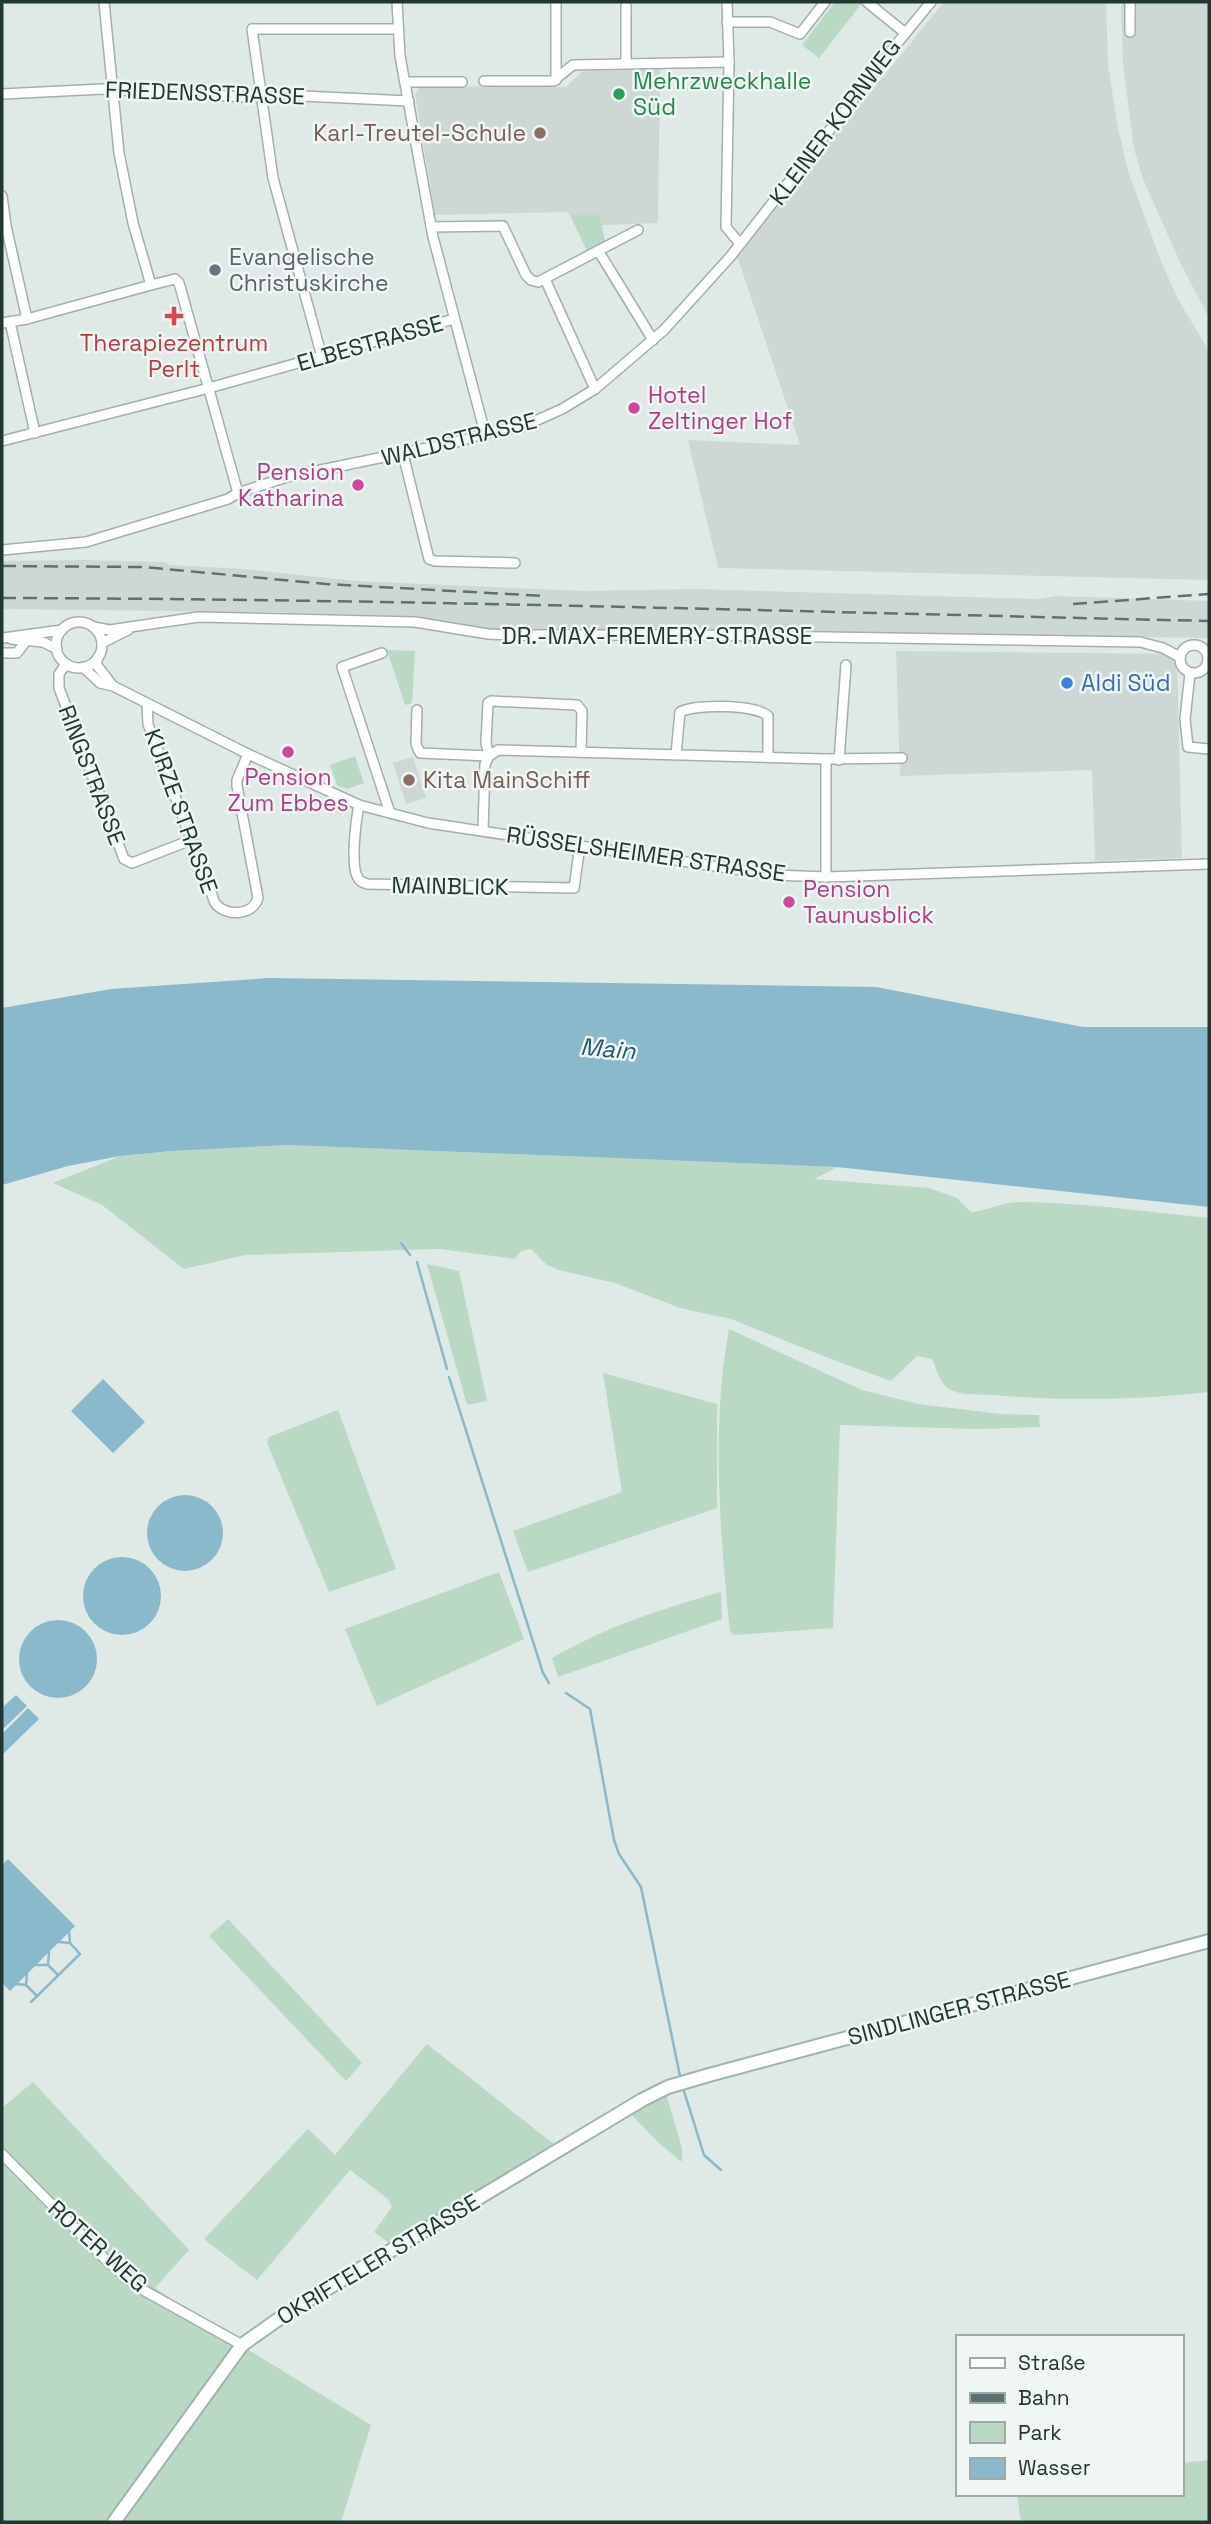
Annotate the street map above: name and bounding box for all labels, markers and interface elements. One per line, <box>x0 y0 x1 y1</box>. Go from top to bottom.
street label: KLEINER KORNWEG <box>763 33 907 211</box>
place label: Mehrzweckhalle Süd <box>633 66 811 122</box>
street label: FRIEDENSSTRASSE <box>104 75 306 111</box>
marker: Mehrzweckhalle Süd <box>611 86 627 102</box>
place label: Karl-Treutel-Schule <box>313 118 526 148</box>
marker: Karl-Treutel-Schule <box>532 125 548 141</box>
place label: Evangelische Christuskirche <box>229 242 389 298</box>
marker: Evangelische Christuskirche <box>207 262 223 278</box>
marker: Therapiezentrum Perlt <box>164 306 184 326</box>
street label: ELBESTRASSE <box>293 308 447 378</box>
place label: Therapiezentrum Perlt <box>80 328 268 384</box>
place label: Hotel Zeltinger Hof <box>648 380 792 436</box>
marker: Hotel Zeltinger Hof <box>626 400 642 416</box>
street label: WALDSTRASSE <box>378 405 540 473</box>
place label: Pension Katharina <box>238 457 344 513</box>
marker: Pension Katharina <box>350 477 366 493</box>
street label: DR.-MAX-FREMERY-STRASSE <box>502 621 813 651</box>
place label: Aldi Süd <box>1081 668 1170 698</box>
marker: Aldi Süd <box>1059 675 1075 691</box>
street label: RINGSTRASSE <box>52 701 132 849</box>
street label: KURZE STRASSE <box>137 725 225 897</box>
marker: Pension Zum Ebbes <box>280 744 296 760</box>
place label: Pension Zum Ebbes <box>227 762 349 818</box>
place label: Kita MainSchiff <box>423 765 590 795</box>
marker: Kita MainSchiff <box>401 772 417 788</box>
street label: RÜSSELSHEIMER STRASSE <box>505 820 787 888</box>
street label: MAINBLICK <box>391 870 509 902</box>
place label: Pension Taunusblick <box>803 874 934 930</box>
marker: Pension Taunusblick <box>781 894 797 910</box>
water label: Main <box>579 1031 638 1066</box>
street label: SINDLINGER STRASSE <box>844 1964 1074 2052</box>
street label: OKRIFTELER STRASSE <box>271 2187 485 2331</box>
street label: ROTER WEG <box>42 2193 154 2299</box>
legend <box>956 2335 1183 2496</box>
text: Straße <box>1018 2349 1086 2376</box>
text: Bahn <box>1018 2384 1070 2411</box>
text: Park <box>1018 2419 1062 2446</box>
text: Wasser <box>1018 2454 1091 2481</box>

